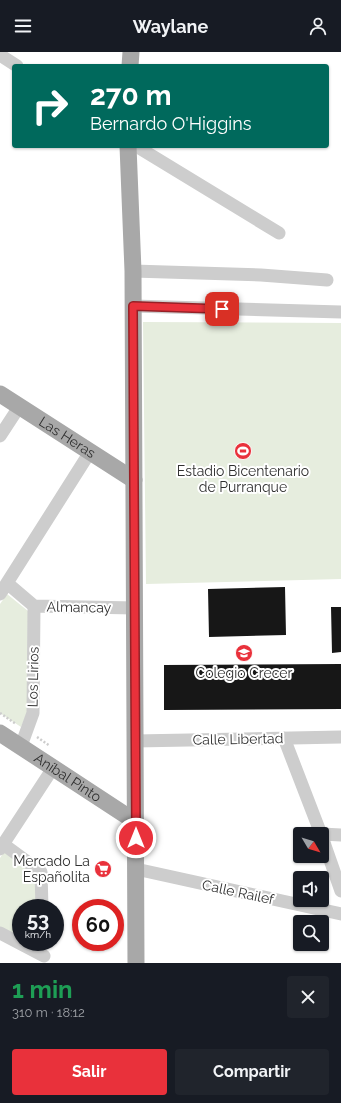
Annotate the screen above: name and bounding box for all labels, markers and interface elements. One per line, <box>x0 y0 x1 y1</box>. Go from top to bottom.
icon: menu <box>12 15 34 37</box>
icon: person <box>307 15 329 37</box>
text: Waylane <box>133 16 208 37</box>
text: 270 m <box>90 79 171 112</box>
icon: right <box>24 80 76 132</box>
text: Bernardo O'Higgins <box>90 113 251 134</box>
pin <box>205 292 239 326</box>
icon: arrive <box>211 298 233 320</box>
street label: Las Heras <box>36 413 99 461</box>
sports icon: Estadio Bicentenario de Purranque <box>233 441 253 461</box>
place label: Estadio Bicentenario de Purranque <box>177 463 309 495</box>
street label: Almancay <box>47 598 112 616</box>
school or university icon: Colegio Crecer <box>234 643 254 663</box>
street label: Los Lirios <box>24 646 42 708</box>
place label: Colegio Crecer <box>196 665 292 681</box>
street label: Calle Libertad <box>193 730 283 748</box>
street label: Aníbal Pinto <box>31 750 104 805</box>
position arrow <box>115 817 157 859</box>
north arrow <box>293 827 329 863</box>
map controls <box>293 827 329 951</box>
place label: Mercado La Españolita <box>13 853 90 885</box>
supermarket icon: Mercado La Españolita <box>93 859 113 879</box>
button: sound <box>293 871 329 907</box>
street label: Calle Railef <box>201 877 277 908</box>
speed limit sign: 60 <box>72 899 124 951</box>
text: 53 <box>27 908 49 932</box>
button: search <box>293 915 329 951</box>
text: km/h <box>25 929 51 940</box>
text: 1 min <box>12 975 73 1004</box>
button: close <box>287 976 329 1018</box>
text: 310 m · 18:12 <box>12 1005 85 1020</box>
button: Salir <box>12 1049 167 1095</box>
button: Compartir <box>175 1049 329 1095</box>

